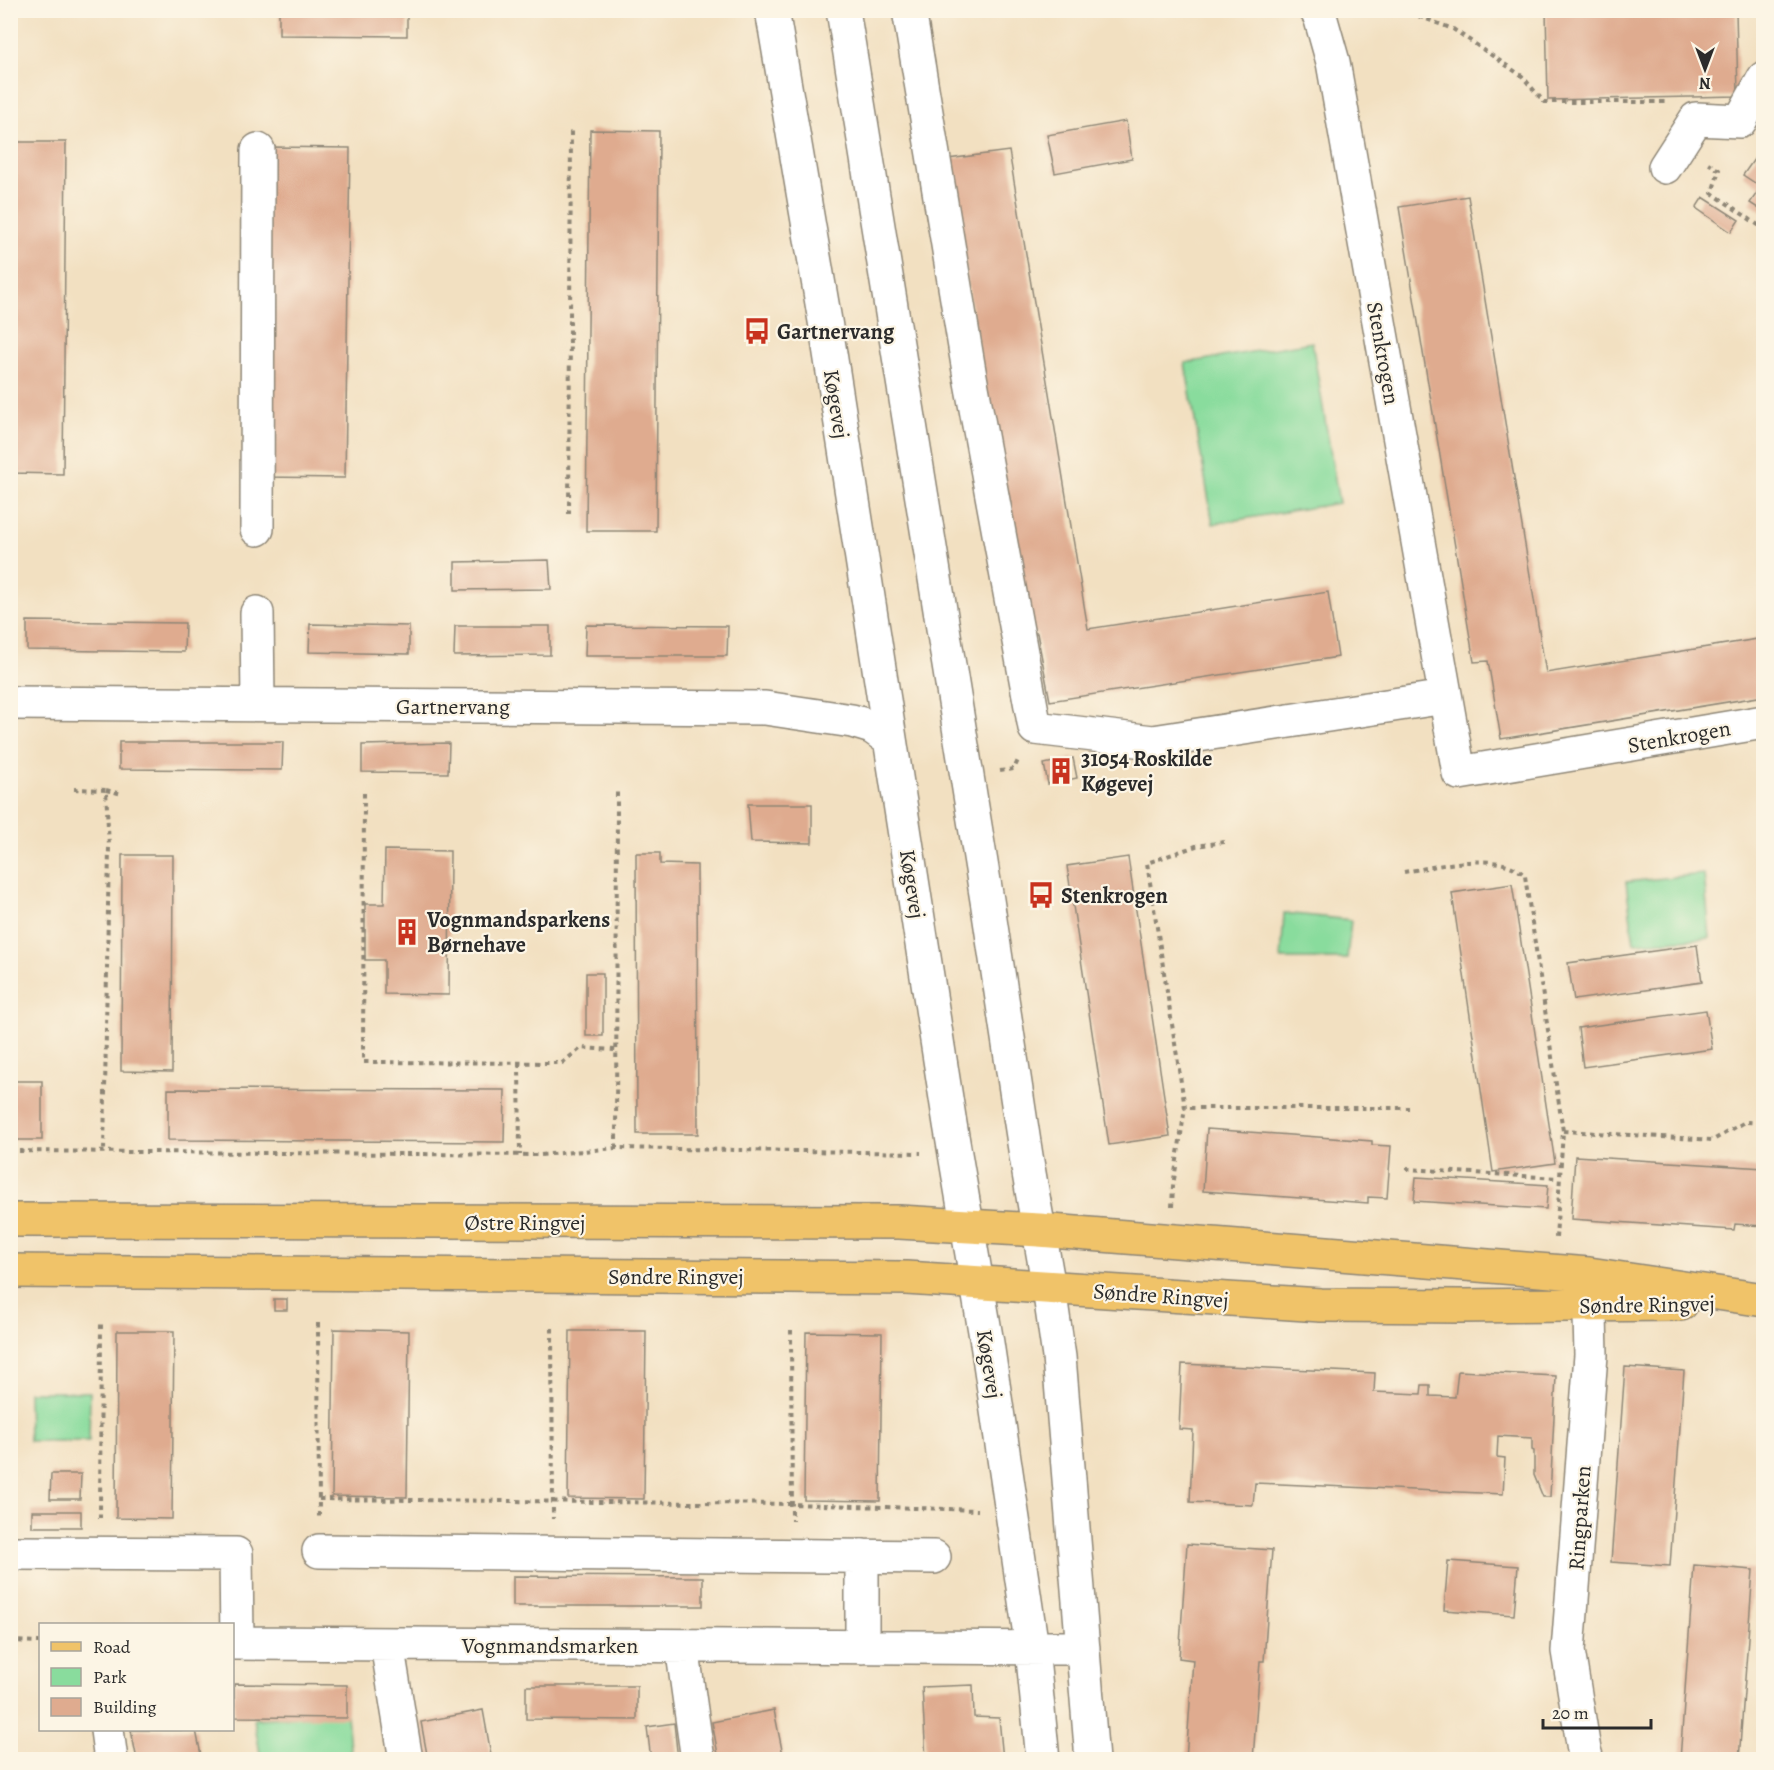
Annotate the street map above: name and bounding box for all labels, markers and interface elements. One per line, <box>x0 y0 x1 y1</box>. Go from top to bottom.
north arrow <box>1675 39 1735 99</box>
text: N <box>1699 72 1711 94</box>
street label: Stenkrogen <box>1359 299 1407 407</box>
bus stop icon: Gartnervang <box>742 316 772 346</box>
place label: Gartnervang <box>777 317 895 347</box>
street label: Køgevej <box>816 367 856 441</box>
street label: Gartnervang <box>396 692 510 722</box>
street label: Stenkrogen <box>1625 713 1733 761</box>
place label: 31054 Roskilde Køgevej <box>1081 744 1212 799</box>
building icon: 31054 Roskilde Køgevej <box>1046 756 1076 786</box>
street label: Køgevej <box>892 847 932 921</box>
bus stop icon: Stenkrogen <box>1026 880 1056 910</box>
place label: Stenkrogen <box>1061 881 1168 911</box>
place label: Vognmandsparkens Børnehave <box>426 905 610 960</box>
building icon: Vognmandsparkens Børnehave <box>392 917 422 947</box>
street label: Østre Ringvej <box>464 1208 586 1238</box>
street label: Søndre Ringvej <box>608 1262 744 1292</box>
street label: Søndre Ringvej <box>1092 1276 1230 1316</box>
street label: Søndre Ringvej <box>1579 1289 1715 1321</box>
street label: Køgevej <box>969 1327 1009 1401</box>
street label: Ringparken <box>1561 1465 1599 1572</box>
legend <box>39 1623 234 1731</box>
street label: Vognmandsmarken <box>461 1631 638 1661</box>
text: Road <box>93 1635 131 1659</box>
text: Park <box>93 1665 127 1689</box>
scale bar <box>1543 1692 1651 1730</box>
text: Building <box>93 1695 157 1719</box>
text: 20 m <box>1552 1701 1589 1725</box>

